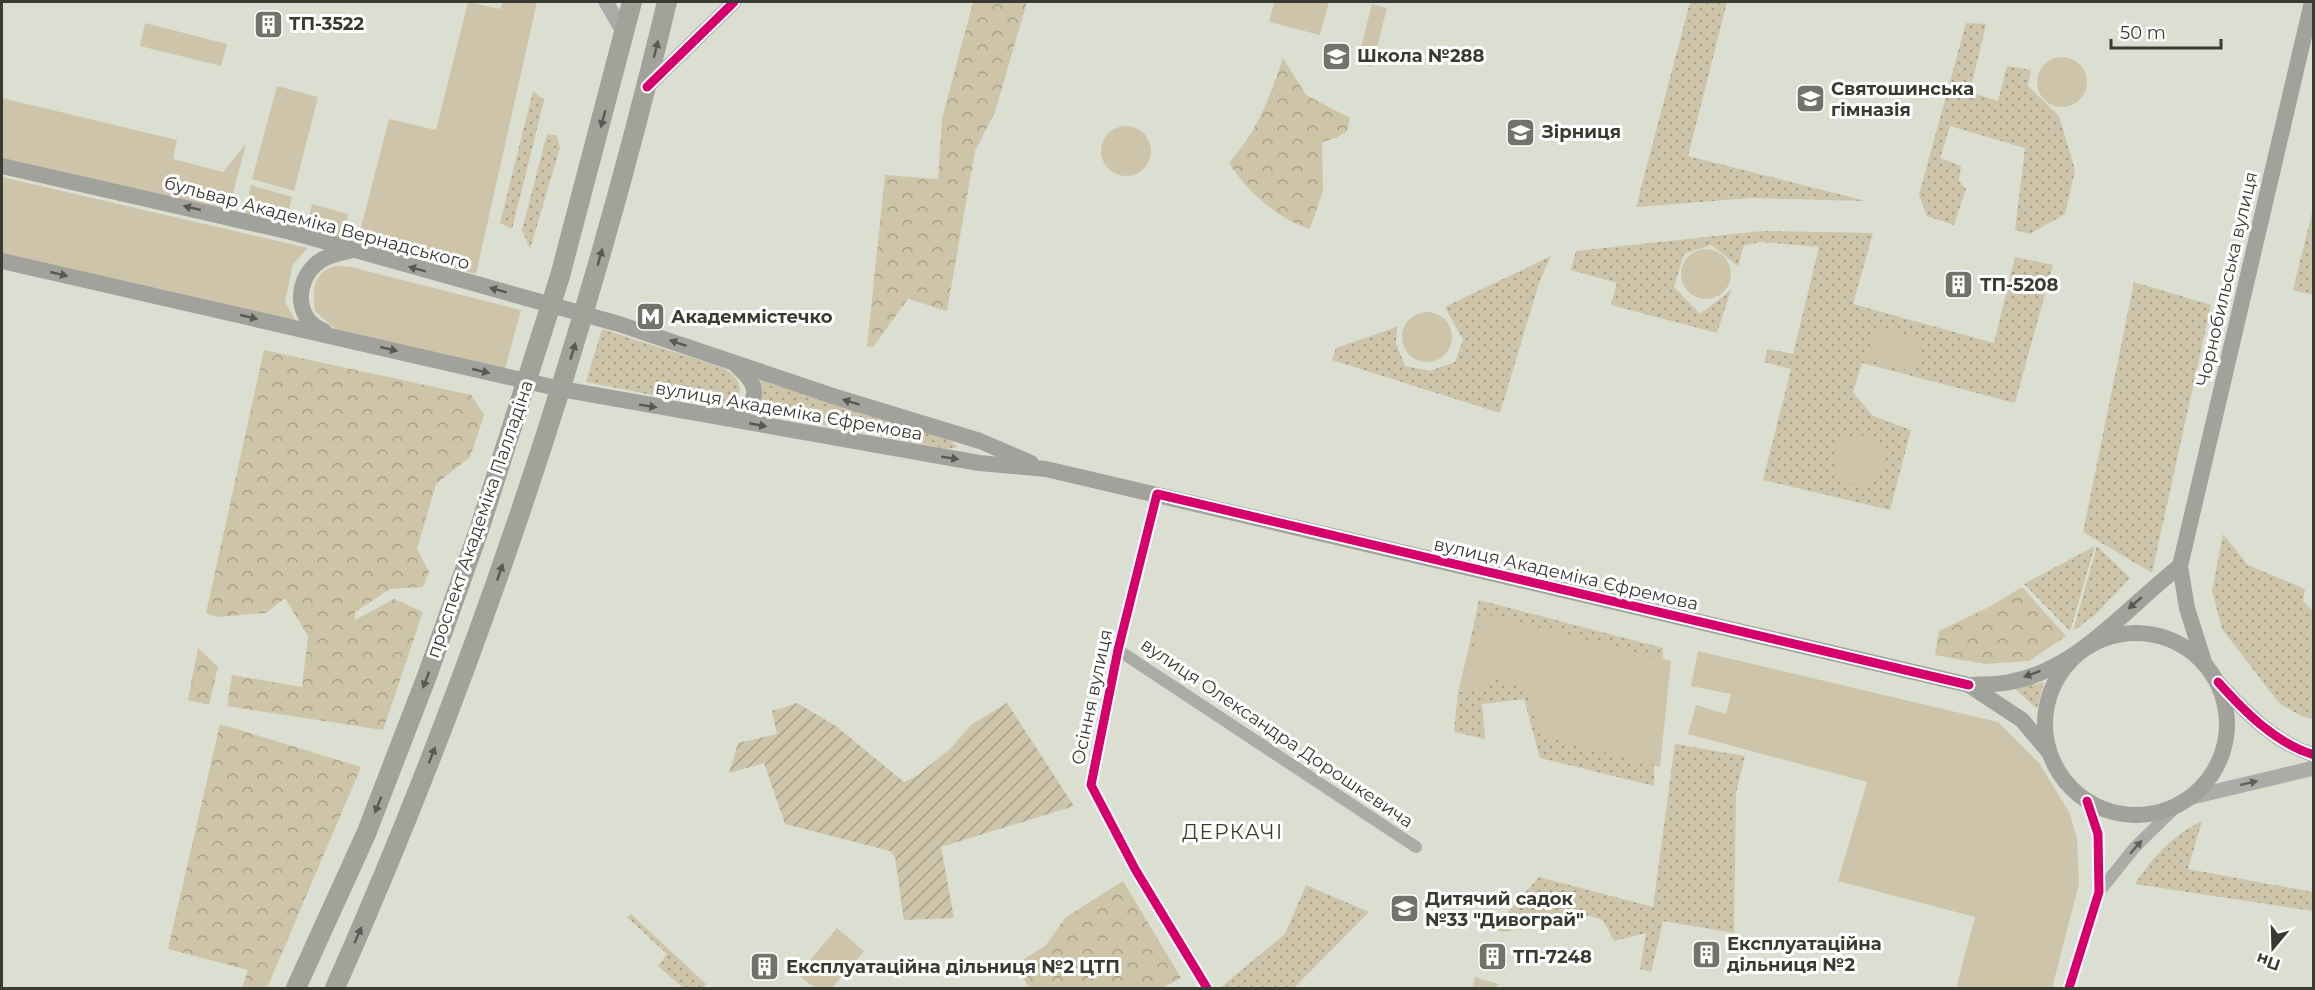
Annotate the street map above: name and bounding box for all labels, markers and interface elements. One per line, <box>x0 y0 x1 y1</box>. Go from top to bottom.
building icon: ТП-3522 <box>252 8 284 40</box>
scale bar <box>2111 12 2220 50</box>
place label: ТП-3522 <box>289 13 364 35</box>
text: 50 m <box>2120 22 2166 44</box>
one-way arrow <box>651 40 661 58</box>
school or university icon: Школа №288 <box>1320 40 1352 72</box>
place label: Школа №288 <box>1357 45 1484 67</box>
place label: Святошинська гімназія <box>1831 78 1974 121</box>
school or university icon: Святошинська гімназія <box>1794 83 1826 115</box>
one-way arrow <box>598 110 607 128</box>
school or university icon: Зірниця <box>1505 116 1537 148</box>
place label: Зірниця <box>1541 121 1621 143</box>
street label: Чорнобильська вулиця <box>2192 170 2262 388</box>
street label: бульвар Академіка Вернадського <box>162 172 472 274</box>
one-way arrow <box>183 203 201 213</box>
one-way arrow <box>595 248 605 267</box>
one-way arrow <box>408 264 426 273</box>
one-way arrow <box>49 269 68 279</box>
building icon: ТП-5208 <box>1943 269 1975 301</box>
place label: ТП-5208 <box>1980 274 2058 296</box>
one-way arrow <box>489 285 508 295</box>
metro station icon: Академмістечко <box>634 301 666 333</box>
place label: Академмістечко <box>671 306 833 328</box>
one-way arrow <box>239 313 258 323</box>
one-way arrow <box>668 337 686 347</box>
one-way arrow <box>569 342 578 360</box>
one-way arrow <box>379 344 398 354</box>
one-way arrow <box>472 366 490 376</box>
street label: проспект Академіка Палладіна <box>422 377 538 661</box>
street label: вулиця Академіка Єфремова <box>654 377 924 445</box>
one-way arrow <box>842 396 860 406</box>
one-way arrow <box>638 401 657 410</box>
one-way arrow <box>749 421 768 430</box>
one-way arrow <box>941 454 960 463</box>
street label: вулиця Академіка Єфремова <box>1432 533 1700 615</box>
one-way arrow <box>496 563 506 581</box>
one-way arrow <box>2128 596 2143 609</box>
street label: Осіння вулиця <box>1067 627 1117 767</box>
street label: вулиця Олександра Дорошкевича <box>1137 633 1417 833</box>
one-way arrow <box>2023 670 2041 680</box>
one-way arrow <box>421 671 430 689</box>
one-way arrow <box>427 745 437 763</box>
one-way arrow <box>2239 777 2258 787</box>
one-way arrow <box>373 796 383 814</box>
district label: ДЕРКАЧІ <box>1182 820 1284 844</box>
one-way arrow <box>2129 840 2142 855</box>
place label: Дитячий садок №33 "Дивограй" <box>1425 888 1584 931</box>
school or university icon: Дитячий садок №33 "Дивограй" <box>1388 893 1420 925</box>
north arrow <box>2243 918 2303 978</box>
one-way arrow <box>354 926 363 944</box>
place label: Експлуатаційна дільниця №2 <box>1727 933 1882 976</box>
building icon: Експлуатаційна дільниця №2 <box>1690 938 1722 970</box>
building icon: ТП-7248 <box>1476 941 1508 973</box>
place label: ТП-7248 <box>1513 946 1592 968</box>
text: Пн <box>2254 949 2283 975</box>
building icon: Експлуатаційна дільниця №2 ЦТП <box>749 951 781 983</box>
place label: Експлуатаційна дільниця №2 ЦТП <box>786 956 1120 978</box>

